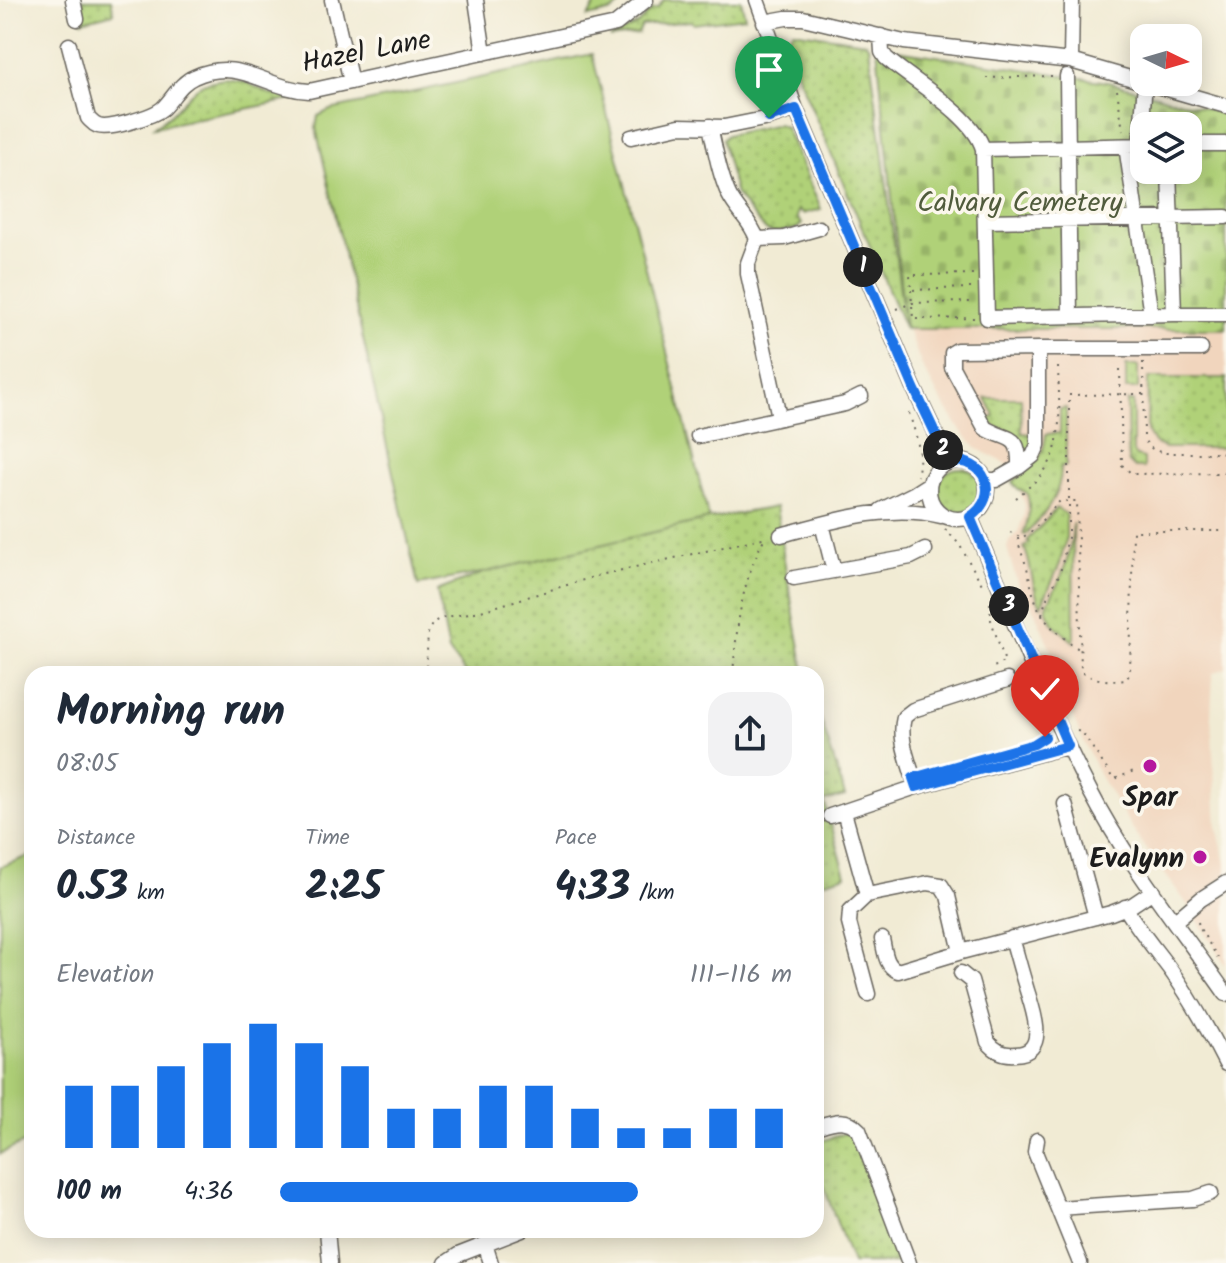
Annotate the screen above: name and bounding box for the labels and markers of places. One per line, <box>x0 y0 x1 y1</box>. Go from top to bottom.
pin <box>735 36 803 118</box>
pin: 1 <box>843 247 883 287</box>
pin: 2 <box>923 430 963 470</box>
pin: 3 <box>989 586 1029 626</box>
pin <box>1011 655 1079 737</box>
marker: Spar <box>1141 757 1159 775</box>
place label: Spar <box>1123 776 1179 821</box>
place label: Evalynn <box>1089 837 1184 882</box>
marker: Evalynn <box>1191 848 1209 866</box>

